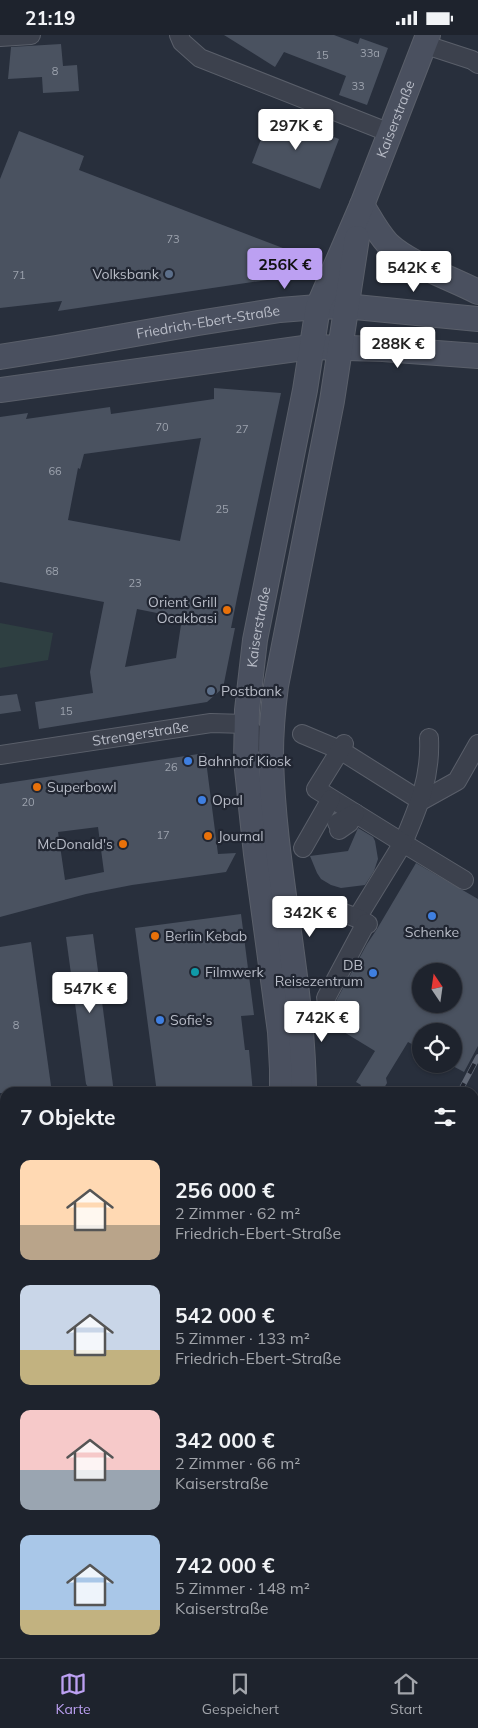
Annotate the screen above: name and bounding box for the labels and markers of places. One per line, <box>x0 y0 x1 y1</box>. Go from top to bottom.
pin: 297K € <box>255 109 337 151</box>
pin: 256K € <box>244 247 326 290</box>
pin: 542K € <box>373 251 455 293</box>
place label: Volksbank <box>92 265 160 283</box>
marker: Volksbank <box>163 268 175 280</box>
pin: 288K € <box>357 327 439 369</box>
place label: Orient Grill Ocakbasi <box>148 593 217 627</box>
marker: Orient Grill Ocakbasi <box>221 604 233 616</box>
place label: Postbank <box>221 682 283 700</box>
marker: Postbank <box>205 685 217 697</box>
place label: Bahnhof Kiosk <box>198 752 292 770</box>
marker: Bahnhof Kiosk <box>182 755 194 767</box>
place label: Superbowl <box>47 778 117 796</box>
marker: Superbowl <box>31 781 43 793</box>
place label: Opal <box>212 791 243 809</box>
marker: Opal <box>196 794 208 806</box>
place label: Journal <box>218 827 264 845</box>
marker: Journal <box>202 830 214 842</box>
place label: McDonald's <box>37 835 113 853</box>
marker: McDonald's <box>117 838 129 850</box>
pin: 342K € <box>269 895 351 938</box>
marker: Schenke <box>426 910 438 922</box>
place label: Schenke <box>405 923 459 941</box>
place label: Berlin Kebab <box>165 927 247 945</box>
marker: Berlin Kebab <box>149 930 161 942</box>
place label: DB Reisezentrum <box>275 956 363 990</box>
place label: Filmwerk <box>205 963 265 981</box>
marker: Filmwerk <box>189 966 201 978</box>
marker: DB Reisezentrum <box>367 967 379 979</box>
pin: 547K € <box>49 971 131 1014</box>
pin: 742K € <box>281 1001 363 1043</box>
place label: Sofie's <box>170 1011 212 1029</box>
marker: Sofie's <box>154 1014 166 1026</box>

